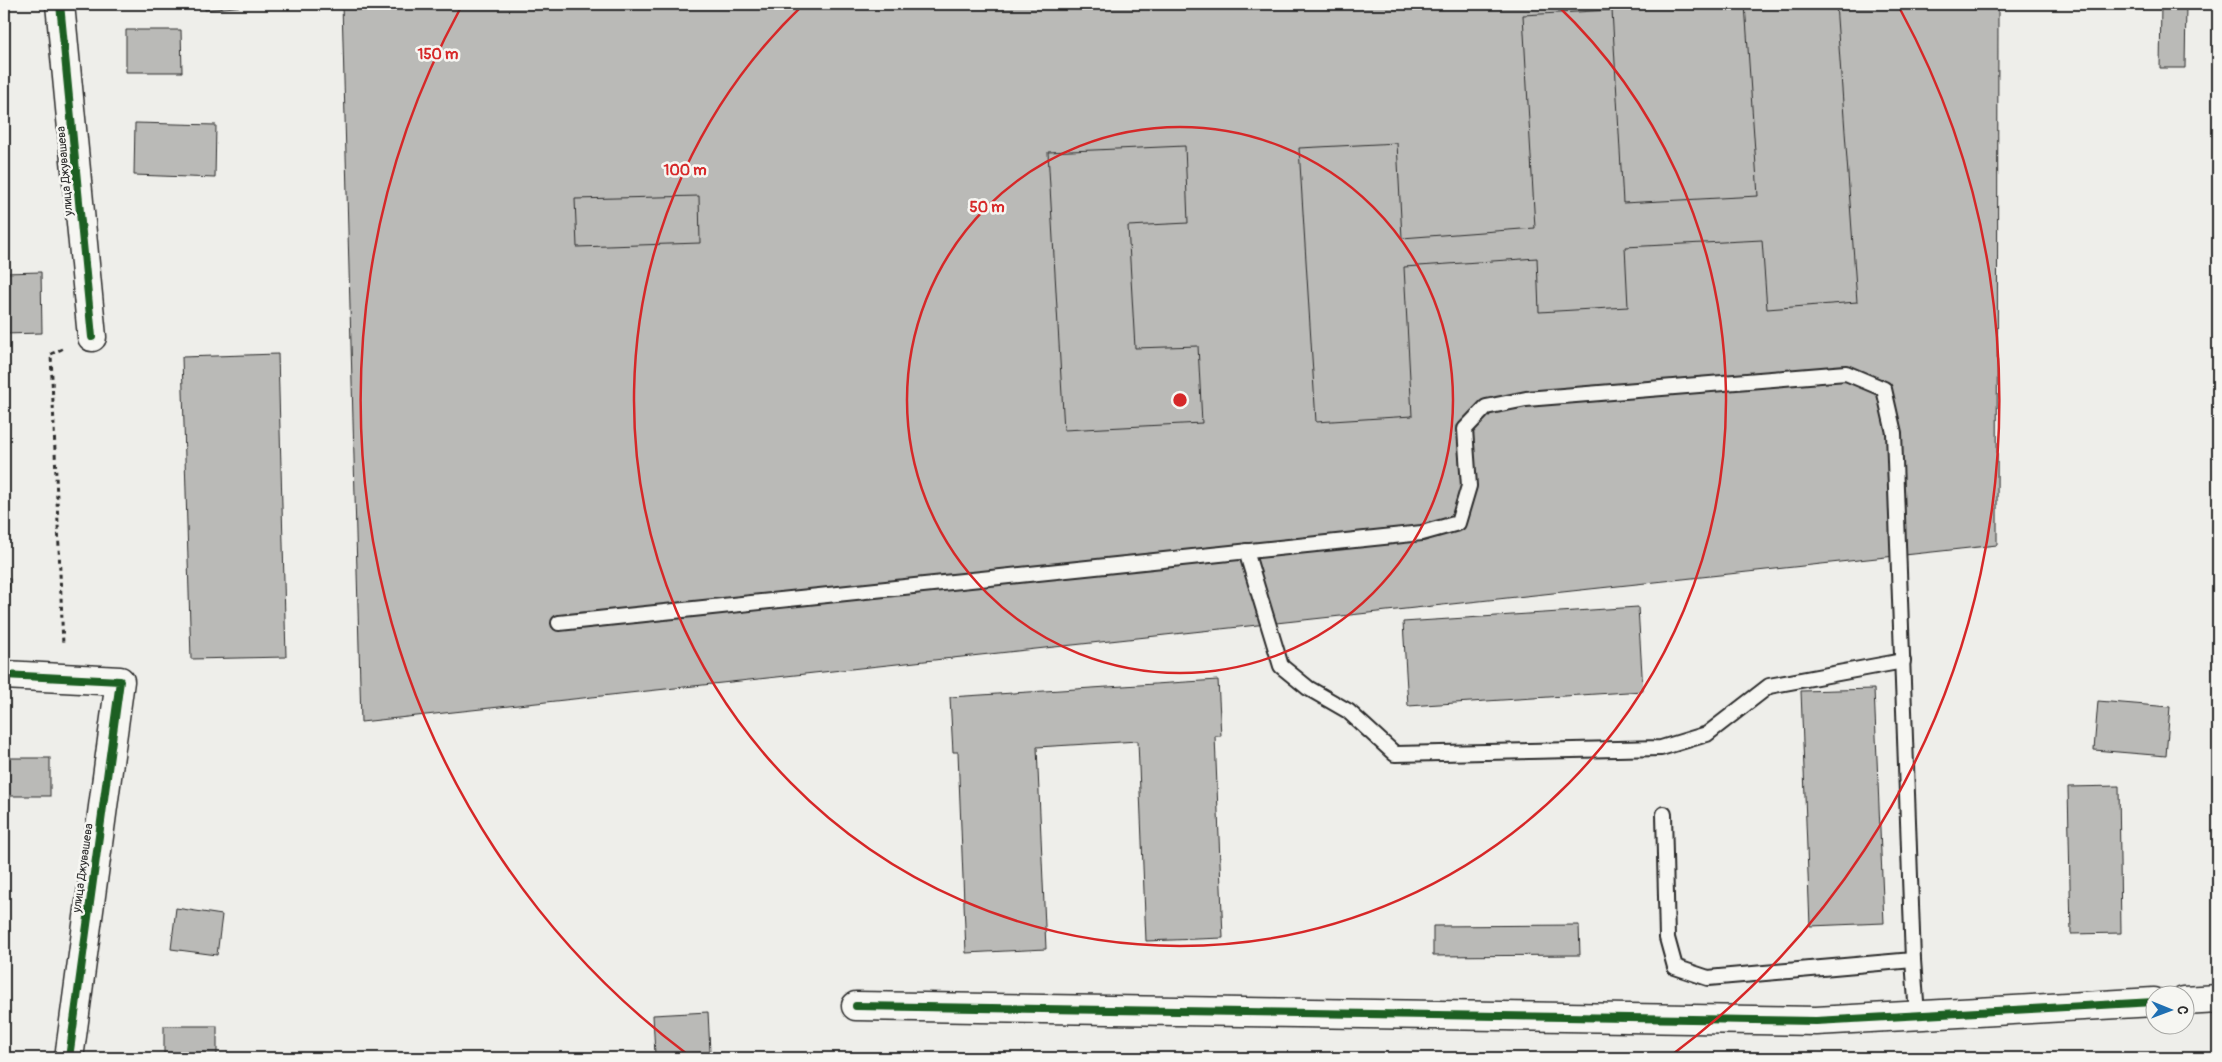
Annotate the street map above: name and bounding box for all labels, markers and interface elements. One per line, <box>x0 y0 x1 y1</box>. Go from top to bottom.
text: 150 m <box>418 45 458 64</box>
street label: улица Джувашева <box>54 125 76 217</box>
text: 100 m <box>664 161 706 180</box>
text: 50 m <box>970 198 1004 217</box>
centre of rings <box>1171 391 1189 409</box>
street label: улица Джувашева <box>69 822 97 915</box>
north arrow <box>2144 984 2194 1034</box>
text: С <box>2174 1006 2191 1015</box>

